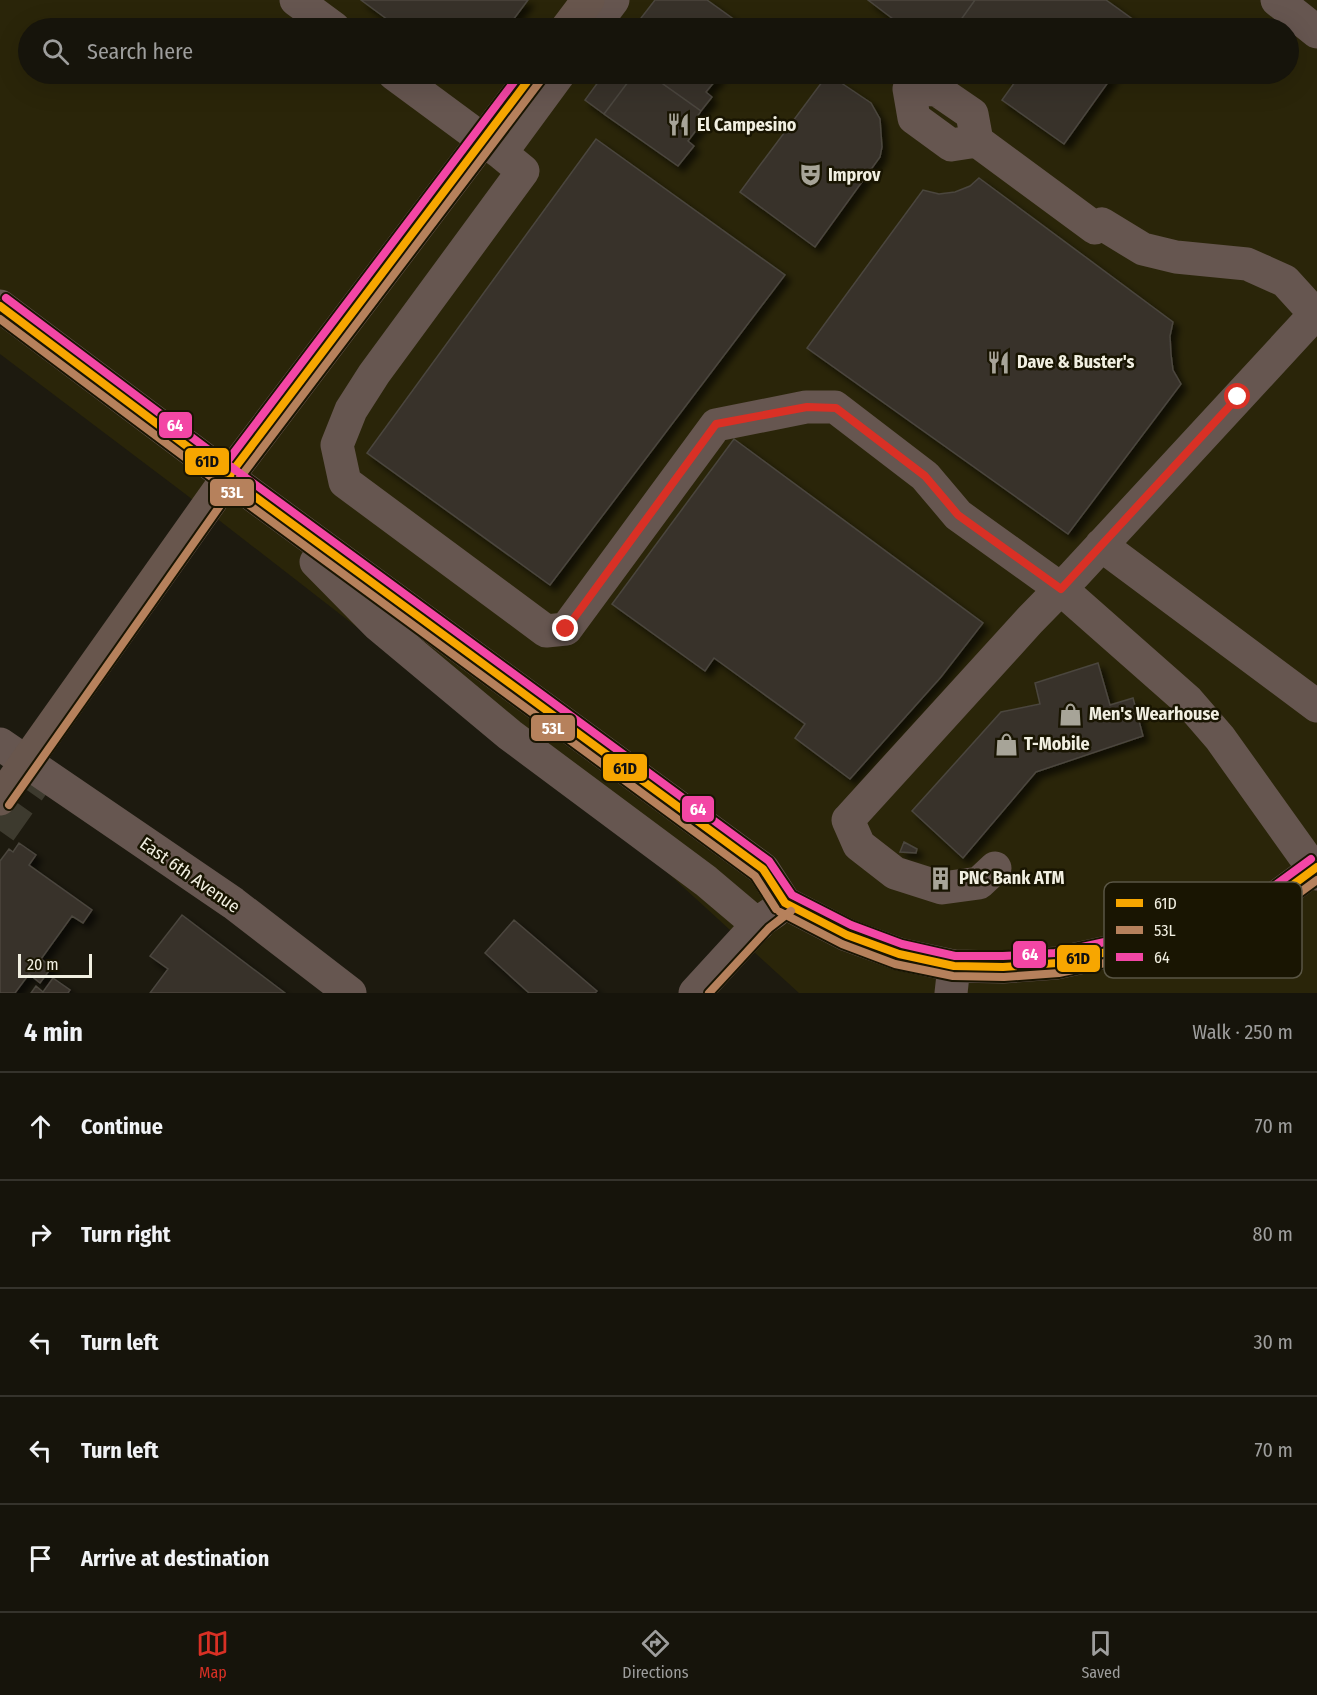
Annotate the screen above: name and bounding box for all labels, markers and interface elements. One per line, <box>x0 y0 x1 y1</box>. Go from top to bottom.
search box <box>18 18 1299 84</box>
icon: search <box>39 35 72 68</box>
text: Search here <box>87 38 193 65</box>
restaurant icon: El Campesino <box>666 112 692 138</box>
place label: El Campesino <box>697 114 797 136</box>
theatre icon: Improv <box>797 162 823 188</box>
place label: Improv <box>828 164 881 186</box>
restaurant icon: Dave & Buster's <box>986 349 1012 375</box>
place label: Dave & Buster's <box>1017 351 1135 373</box>
route start <box>1224 383 1250 409</box>
line badge: 64 <box>158 411 193 439</box>
text: 64 <box>167 416 183 435</box>
line badge: 61D <box>184 447 230 476</box>
text: 61D <box>195 452 219 471</box>
line badge: 53L <box>209 478 255 507</box>
text: 53L <box>221 483 244 502</box>
route end <box>552 615 578 641</box>
shop icon: Men's Wearhouse <box>1058 701 1084 727</box>
place label: Men's Wearhouse <box>1089 703 1219 725</box>
line badge: 53L <box>530 714 576 742</box>
text: 53L <box>542 719 565 738</box>
shop icon: T-Mobile <box>993 731 1019 757</box>
place label: T-Mobile <box>1024 733 1090 755</box>
line badge: 61D <box>602 753 648 782</box>
text: 61D <box>613 759 637 778</box>
line badge: 64 <box>681 795 715 823</box>
text: 64 <box>690 800 706 819</box>
street label: East 6th Avenue <box>136 832 244 918</box>
building icon: PNC Bank ATM <box>928 865 954 891</box>
place label: PNC Bank ATM <box>959 867 1064 889</box>
legend <box>1104 882 1302 978</box>
text: 61D <box>1154 894 1177 913</box>
text: 53L <box>1154 921 1176 940</box>
line badge: 64 <box>1012 940 1047 969</box>
line badge: 61D <box>1056 944 1101 973</box>
text: 64 <box>1022 945 1038 964</box>
text: 64 <box>1154 948 1170 967</box>
text: 61D <box>1066 949 1090 968</box>
scale bar <box>18 951 92 978</box>
text: 20 m <box>27 955 58 974</box>
text: 4 min <box>24 1017 83 1048</box>
text: Walk · 250 m <box>1192 1020 1293 1044</box>
icon: ahead <box>24 1110 57 1143</box>
text: Continue <box>81 1113 163 1140</box>
text: 70 m <box>1255 1114 1293 1138</box>
icon: right <box>24 1218 57 1251</box>
text: Turn right <box>81 1221 170 1248</box>
text: 80 m <box>1253 1222 1293 1246</box>
icon: left <box>24 1326 57 1359</box>
text: Turn left <box>81 1329 159 1356</box>
text: 30 m <box>1253 1330 1293 1354</box>
icon: left <box>24 1434 57 1467</box>
text: Turn left <box>81 1437 159 1464</box>
text: 70 m <box>1255 1438 1293 1462</box>
icon: arrive <box>24 1542 57 1575</box>
text: Arrive at destination <box>81 1545 269 1572</box>
tab: Map <box>196 1627 229 1682</box>
tab: Directions <box>622 1627 689 1682</box>
tab: Saved <box>1081 1627 1121 1682</box>

